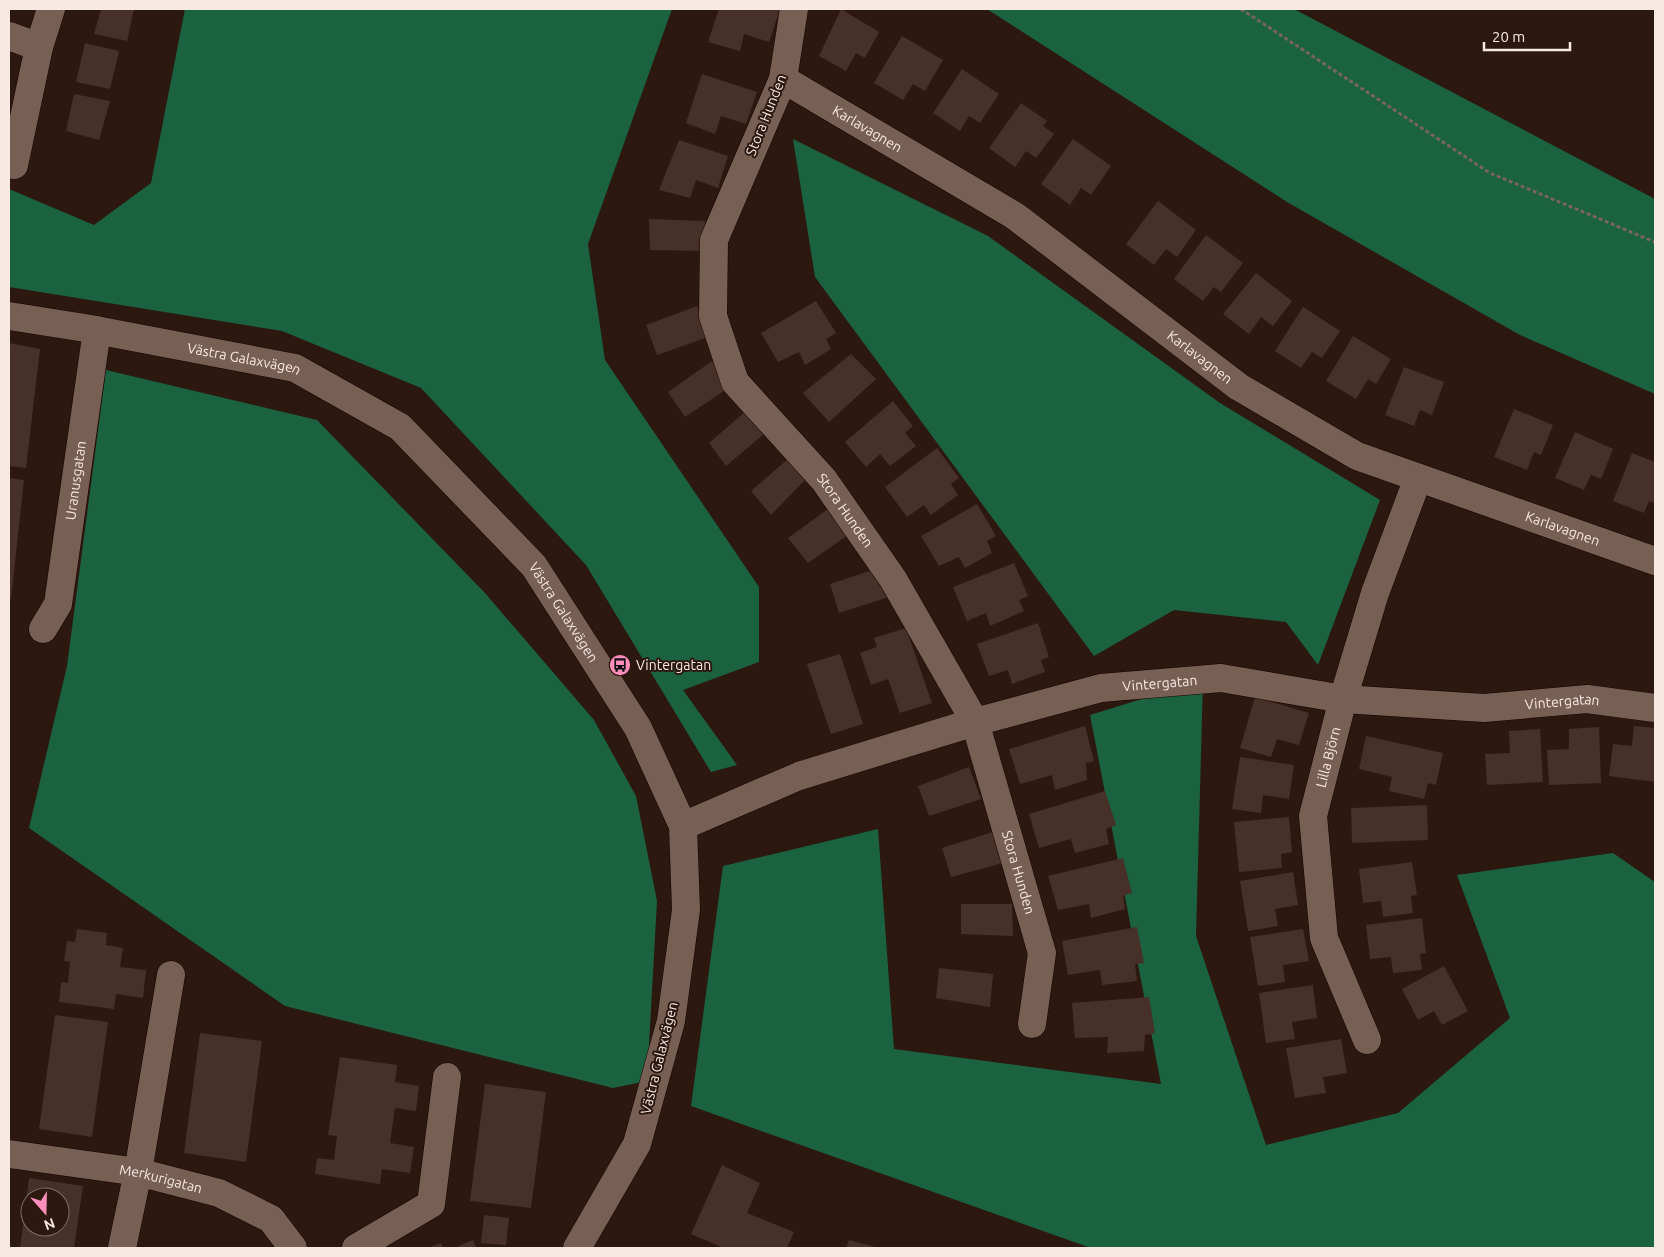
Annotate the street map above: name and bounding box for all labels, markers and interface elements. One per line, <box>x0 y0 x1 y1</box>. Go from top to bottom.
scale bar <box>1484 20 1570 52</box>
text: 20 m <box>1492 28 1525 45</box>
street label: Stora Hunden <box>742 72 790 158</box>
street label: Karlavagnen <box>830 102 905 155</box>
street label: Karlavagnen <box>1164 327 1236 387</box>
street label: Västra Galaxvägen <box>186 340 304 378</box>
street label: Uranusgatan <box>62 440 89 521</box>
street label: Stora Hunden <box>814 470 876 550</box>
street label: Karlavagnen <box>1523 508 1602 549</box>
street label: Västra Galaxvägen <box>526 559 602 665</box>
bus stop icon: Vintergatan <box>608 653 632 677</box>
place label: Vintergatan <box>636 657 711 673</box>
street label: Vintergatan <box>1122 672 1198 694</box>
street label: Vintergatan <box>1524 691 1601 712</box>
street label: Lilla Björn <box>1313 725 1344 789</box>
street label: Stora Hunden <box>999 829 1038 916</box>
street label: Västra Galaxvägen <box>637 1000 681 1116</box>
street label: Merkurigatan <box>118 1161 204 1196</box>
north arrow <box>20 1187 70 1237</box>
text: N <box>42 1215 57 1234</box>

